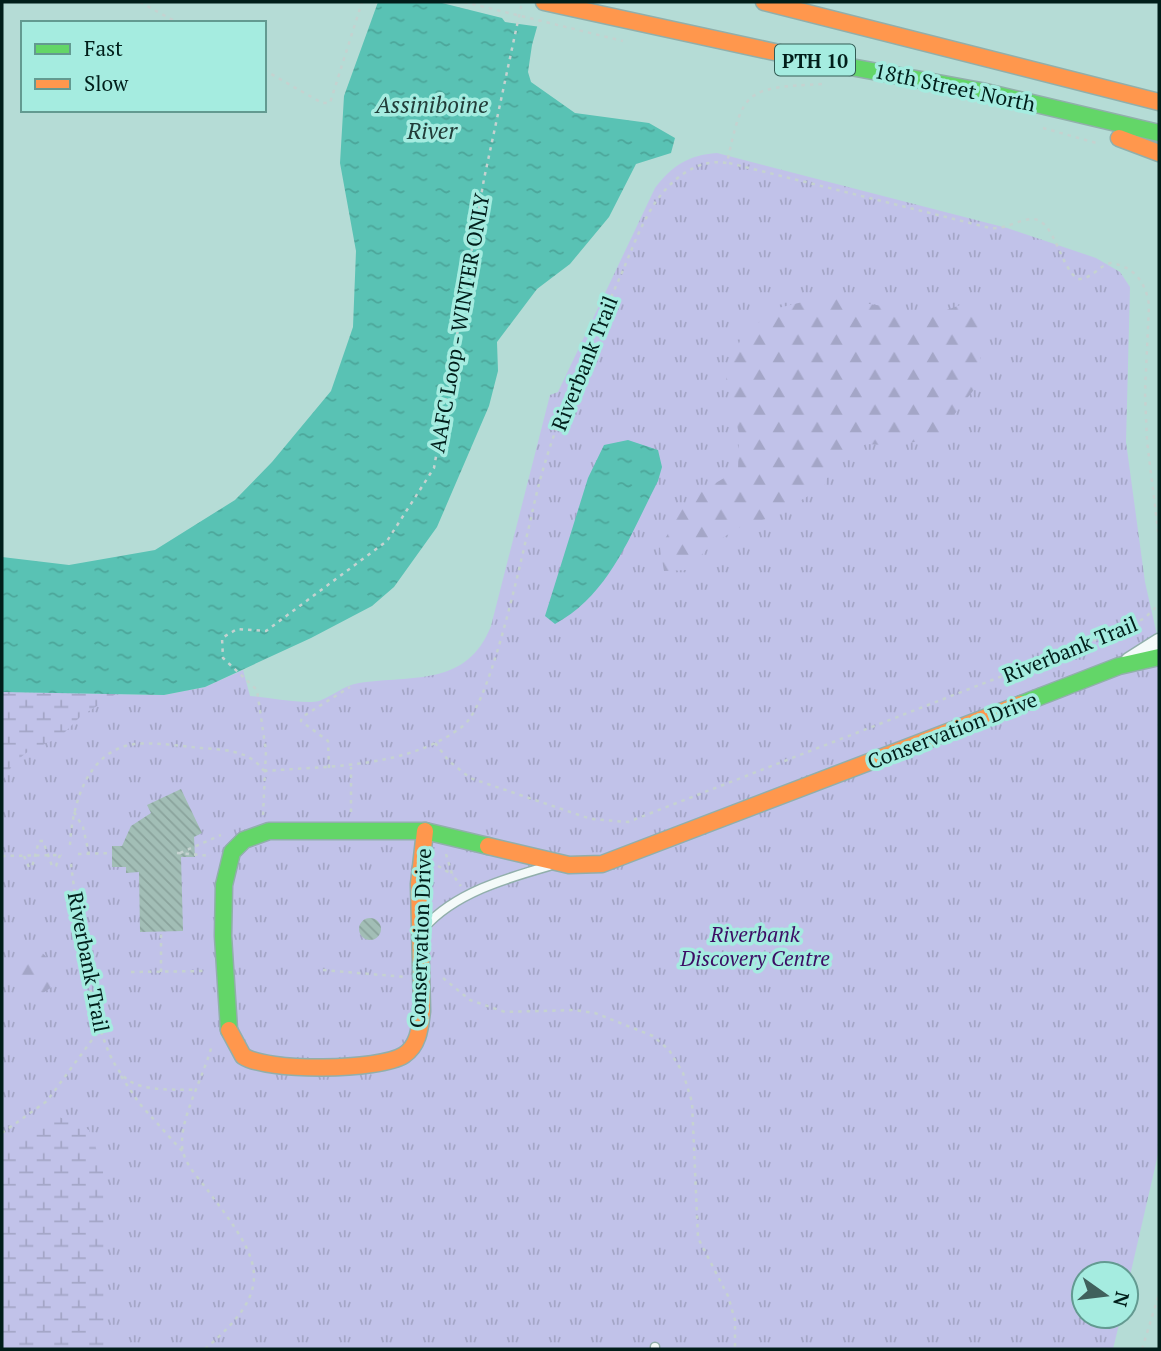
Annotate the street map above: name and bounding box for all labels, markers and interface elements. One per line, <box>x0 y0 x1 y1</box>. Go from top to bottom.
legend <box>21 21 266 112</box>
text: Fast <box>84 34 123 62</box>
road number: PTH 10 <box>775 44 855 76</box>
street label: 18th Street North <box>872 56 1038 118</box>
text: Slow <box>84 69 129 97</box>
water label: Assiniboine River <box>373 89 489 146</box>
street label: AAFC Loop - WINTER ONLY <box>422 191 496 455</box>
street label: Riverbank Trail <box>544 292 624 434</box>
street label: Riverbank Trail <box>999 609 1141 689</box>
street label: Conservation Drive <box>863 685 1041 775</box>
street label: Conservation Drive <box>403 848 437 1028</box>
street label: Riverbank Trail <box>62 889 116 1035</box>
park label: Riverbank Discovery Centre <box>679 920 830 972</box>
north arrow <box>1070 1260 1140 1330</box>
text: N <box>1108 1289 1136 1310</box>

